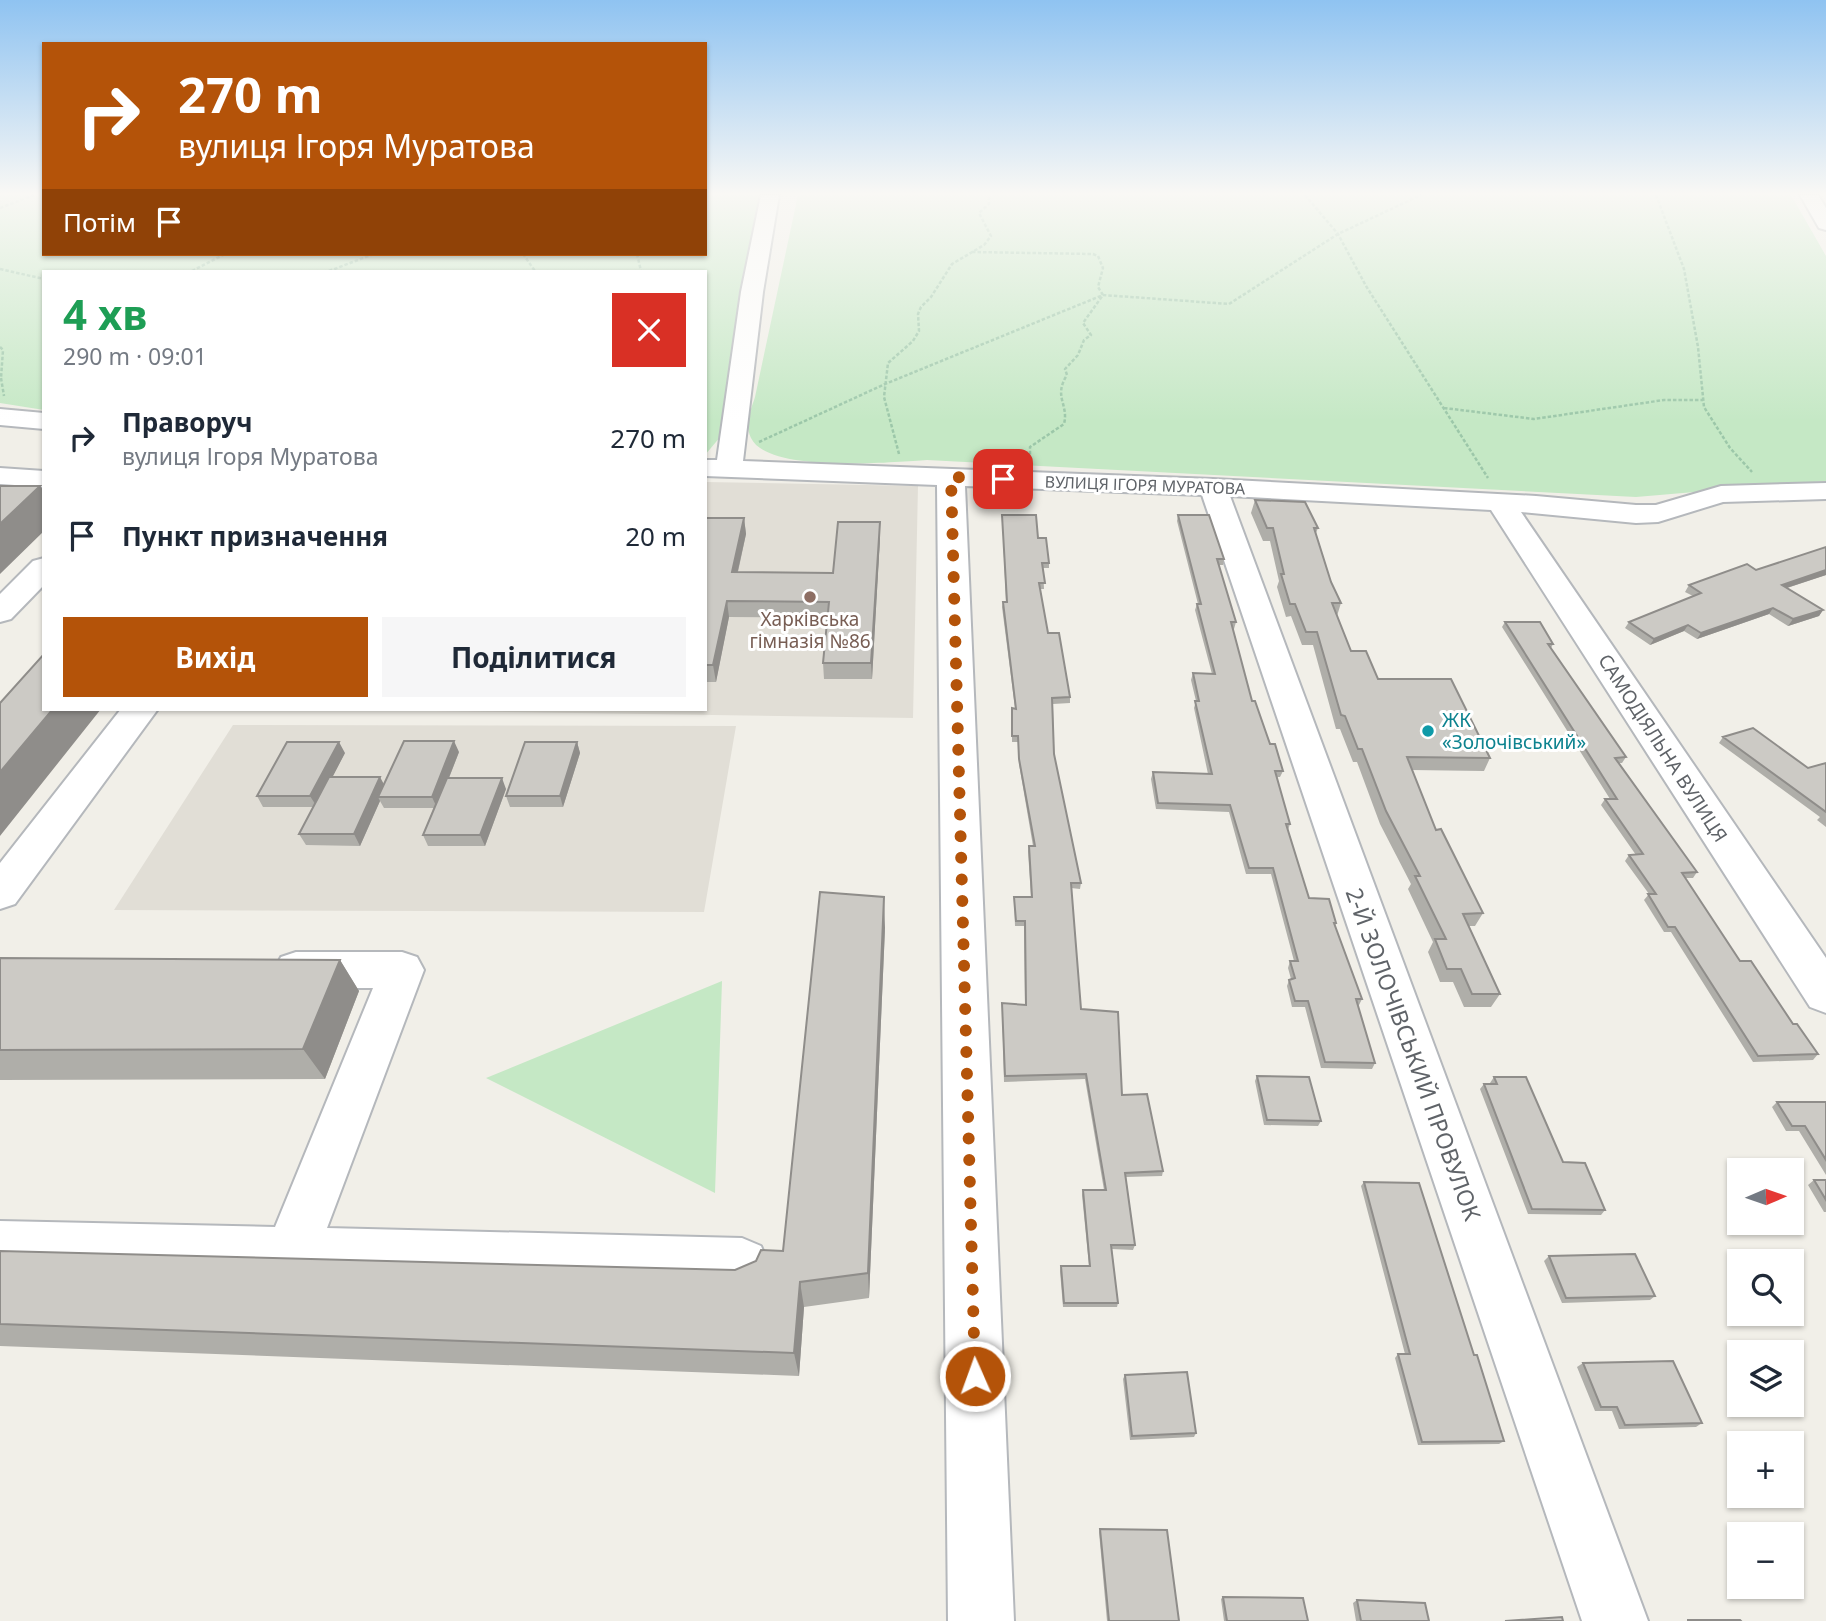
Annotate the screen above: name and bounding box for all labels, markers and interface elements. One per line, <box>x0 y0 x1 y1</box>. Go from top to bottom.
text: 270 m <box>178 61 323 127</box>
icon: right <box>63 70 154 161</box>
text: вулиця Ігоря Муратова <box>178 124 535 167</box>
icon: arrive <box>150 203 188 241</box>
text: Потім <box>63 204 136 240</box>
text: 4 хв <box>63 285 147 342</box>
button: close <box>612 293 686 367</box>
text: 290 m · 09:01 <box>63 340 207 372</box>
text: Праворуч <box>122 404 253 440</box>
icon: right <box>63 419 101 457</box>
text: 270 m <box>610 420 686 456</box>
text: вулиця Ігоря Муратова <box>122 440 378 472</box>
pin <box>973 449 1033 509</box>
icon: arrive <box>984 460 1022 498</box>
street label: ВУЛИЦЯ ІГОРЯ МУРАТОВА <box>1044 471 1246 500</box>
icon: arrive <box>63 517 101 555</box>
text: Пункт призначення <box>122 518 388 554</box>
text: 20 m <box>625 518 686 554</box>
marker: Харківська гімназія №86 <box>802 589 818 605</box>
place label: Харківська гімназія №86 <box>749 606 871 654</box>
button: Вихід <box>63 617 368 697</box>
button: Поділитися <box>382 617 686 697</box>
street label: САМОДІЯЛЬНА ВУЛИЦЯ <box>1592 649 1734 847</box>
place label: ЖК «Золочівський» <box>1442 707 1586 755</box>
marker: ЖК «Золочівський» <box>1420 723 1436 739</box>
street label: 2-Й ЗОЛОЧІВСЬКИЙ ПРОВУЛОК <box>1339 883 1489 1225</box>
north arrow <box>1727 1158 1804 1236</box>
map controls <box>1727 1158 1804 1599</box>
button: search <box>1727 1249 1804 1326</box>
position arrow <box>938 1339 1012 1413</box>
button: layers <box>1727 1340 1804 1417</box>
button: + <box>1727 1431 1804 1508</box>
button: − <box>1727 1522 1804 1599</box>

